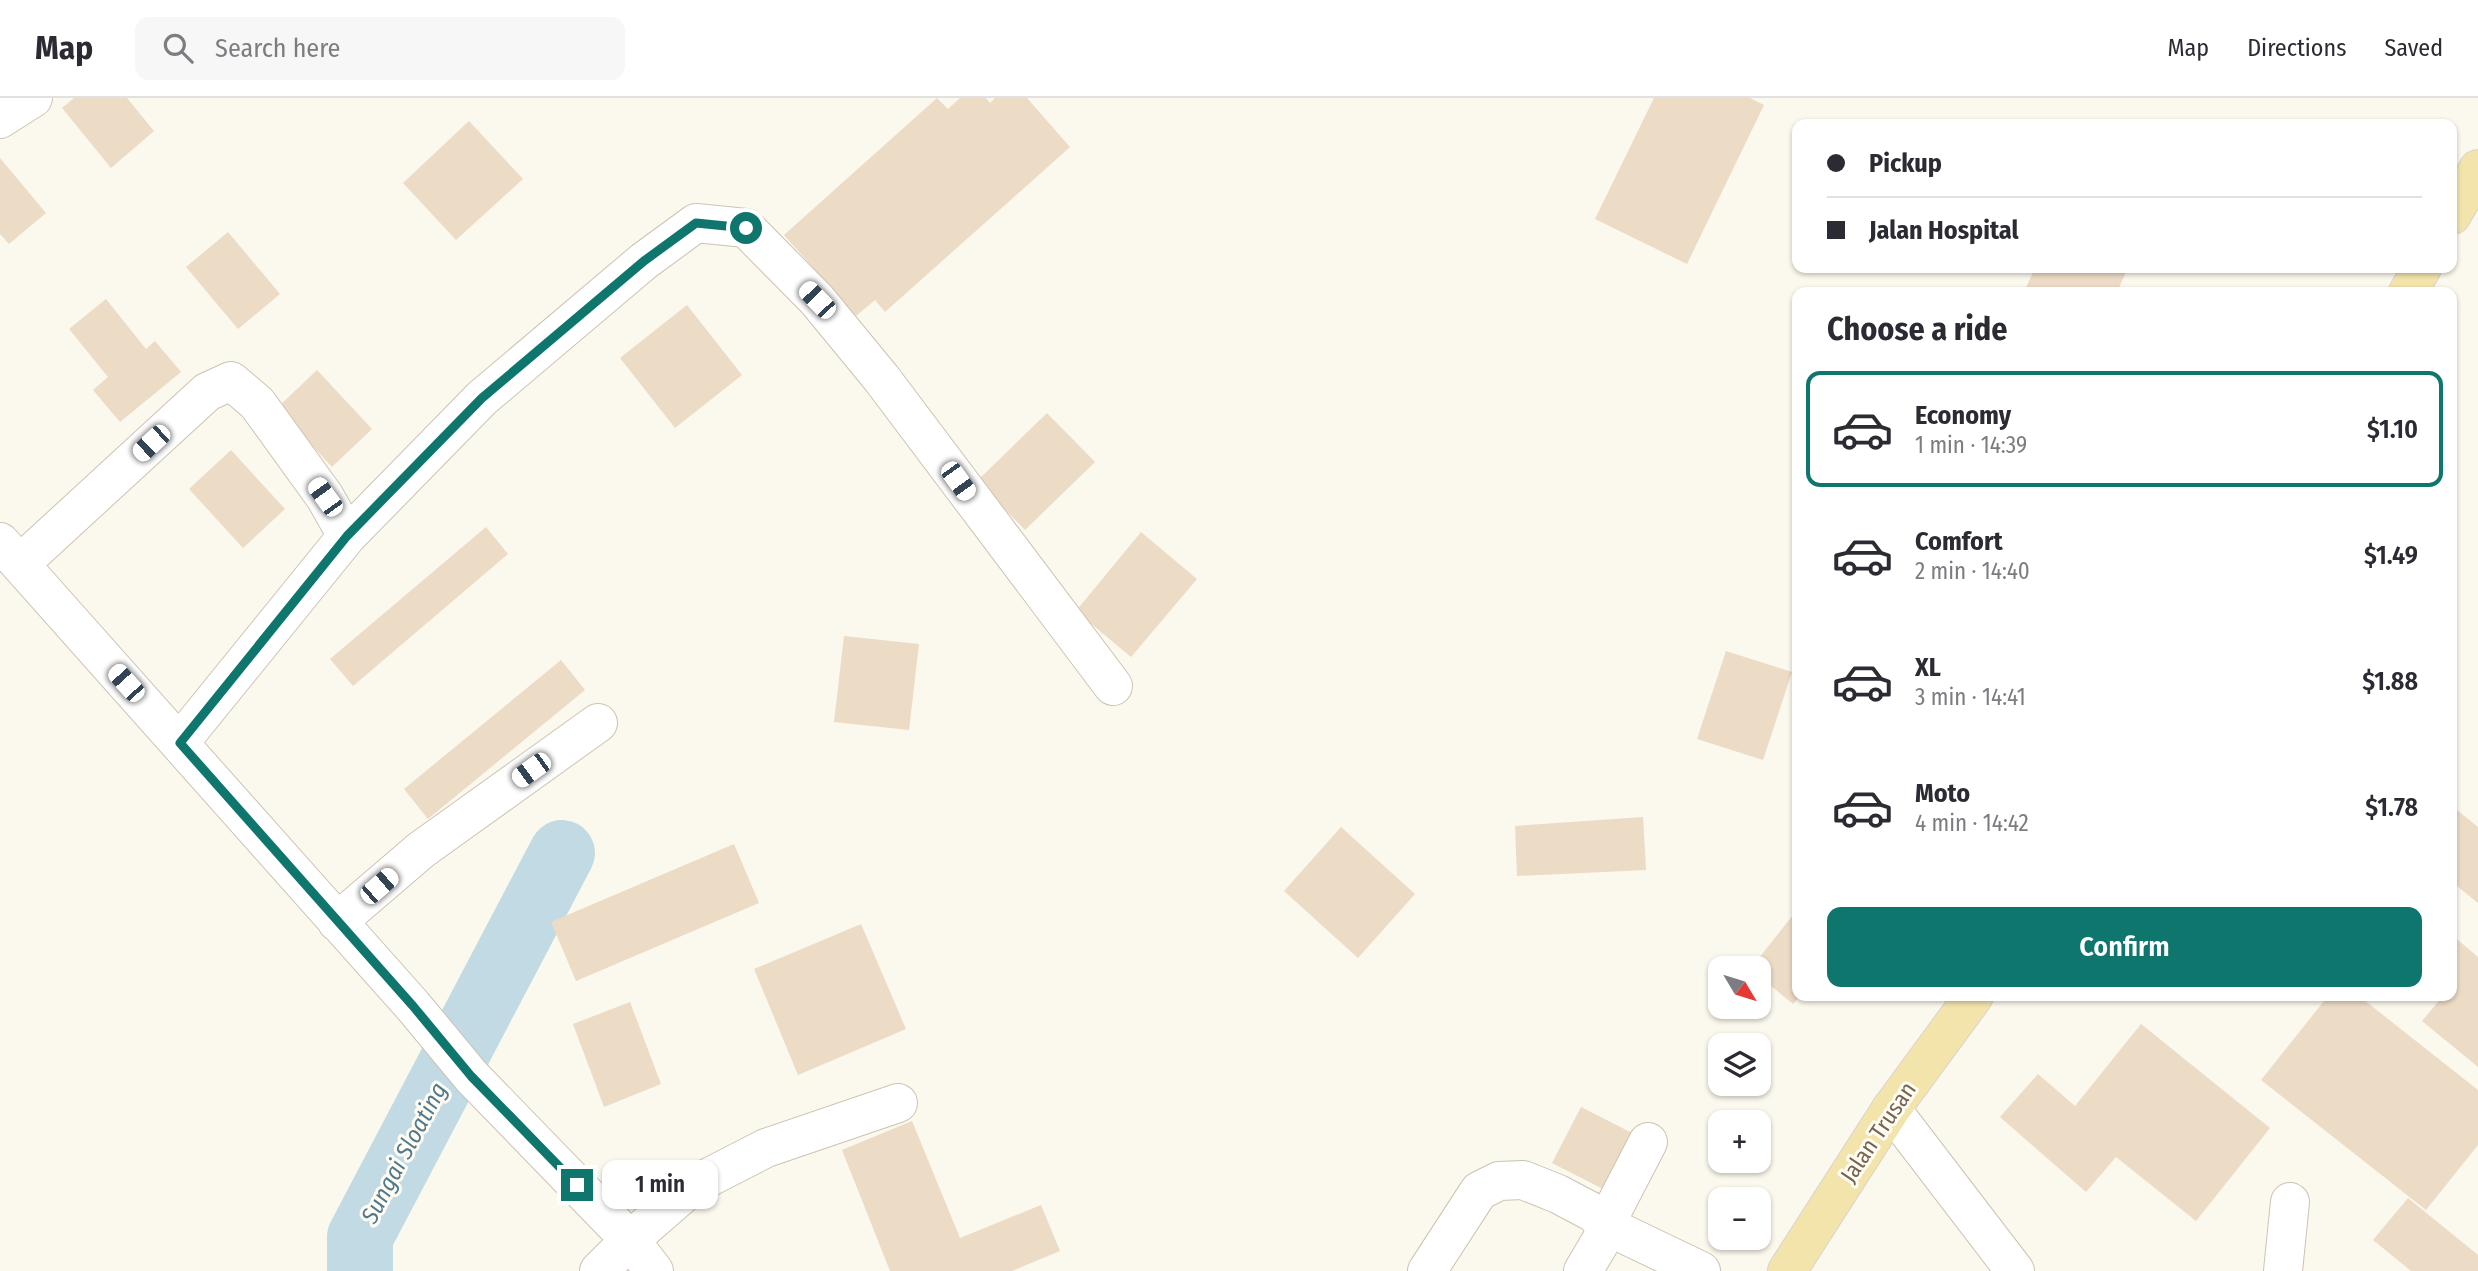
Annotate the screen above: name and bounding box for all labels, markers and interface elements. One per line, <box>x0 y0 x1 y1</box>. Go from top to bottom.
search box <box>135 17 625 80</box>
text: Map <box>35 28 93 68</box>
icon: search <box>159 29 197 67</box>
text: Search here <box>215 33 340 64</box>
text: Map <box>2168 34 2209 62</box>
text: Directions <box>2247 34 2346 62</box>
text: Saved <box>2384 34 2443 62</box>
text: Pickup <box>1869 148 1942 179</box>
route start <box>730 212 762 244</box>
text: Jalan Hospital <box>1869 215 2019 246</box>
car <box>795 278 840 322</box>
text: Choose a ride <box>1827 310 2008 348</box>
icon: car <box>1831 398 1894 461</box>
text: Economy <box>1915 400 2011 431</box>
text: $1.10 <box>2367 414 2418 445</box>
car <box>129 421 174 465</box>
text: 1 min · 14:39 <box>1915 431 2027 459</box>
car <box>938 458 979 504</box>
car <box>305 474 346 520</box>
icon: car <box>1831 524 1894 587</box>
text: Comfort <box>1915 526 2003 557</box>
text: $1.49 <box>2364 540 2418 571</box>
text: 2 min · 14:40 <box>1915 557 2030 585</box>
icon: car <box>1831 650 1894 713</box>
text: XL <box>1915 652 1941 683</box>
car <box>105 660 148 706</box>
text: $1.88 <box>2362 666 2418 697</box>
text: 3 min · 14:41 <box>1915 683 2026 711</box>
car <box>508 749 555 791</box>
icon: car <box>1831 776 1894 839</box>
text: Moto <box>1915 778 1970 809</box>
text: $1.78 <box>2365 792 2418 823</box>
text: 4 min · 14:42 <box>1915 809 2029 837</box>
car <box>357 864 402 908</box>
button: Confirm <box>1827 907 2422 987</box>
north arrow <box>1708 956 1771 1018</box>
map controls <box>1708 956 1771 1250</box>
button: layers <box>1708 1033 1771 1096</box>
street label: Jalan Trusan <box>1834 1076 1922 1188</box>
water label: Sungai Sloating <box>355 1078 453 1229</box>
button: + <box>1708 1110 1771 1173</box>
callout: 1 min <box>602 1160 717 1210</box>
route end <box>561 1169 593 1201</box>
text: 1 min <box>635 1170 685 1198</box>
button: − <box>1708 1187 1771 1250</box>

